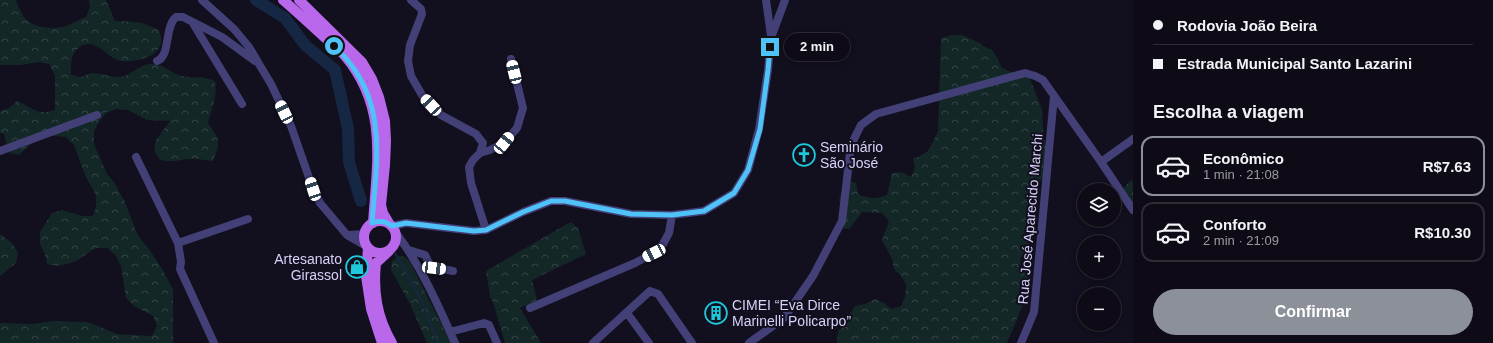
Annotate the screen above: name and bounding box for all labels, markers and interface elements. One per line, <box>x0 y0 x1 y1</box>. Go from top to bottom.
text: Rodovia João Beira <box>1177 17 1317 34</box>
callout: 2 min <box>784 33 850 61</box>
route start <box>325 37 343 55</box>
route end <box>761 38 779 56</box>
text: 2 min <box>800 39 834 54</box>
text: Estrada Municipal Santo Lazarini <box>1177 55 1412 72</box>
car <box>505 59 523 85</box>
car <box>418 92 444 118</box>
car <box>273 99 295 125</box>
text: Escolha a viagem <box>1153 102 1304 122</box>
car <box>492 130 516 156</box>
street label: Rua José Aparecido Marchi <box>1015 133 1045 305</box>
place label: Seminário São José <box>820 139 883 171</box>
church icon: Seminário São José <box>791 142 817 168</box>
icon: car <box>1155 148 1191 184</box>
text: Econômico <box>1203 150 1284 167</box>
text: R$7.63 <box>1423 158 1471 175</box>
text: 1 min · 21:08 <box>1203 167 1279 182</box>
car <box>304 176 322 202</box>
map controls <box>1077 183 1121 331</box>
button: layers <box>1077 183 1121 227</box>
icon: car <box>1155 214 1191 250</box>
text: Conforto <box>1203 216 1266 233</box>
text: R$10.30 <box>1414 224 1471 241</box>
text: 2 min · 21:09 <box>1203 233 1279 248</box>
button: + <box>1077 235 1121 279</box>
car <box>641 242 667 264</box>
place label: Artesanato Girassol <box>274 251 342 283</box>
shop icon: Artesanato Girassol <box>344 254 370 280</box>
car <box>421 261 447 275</box>
button: − <box>1077 287 1121 331</box>
button: Confirmar <box>1153 289 1473 335</box>
place label: CIMEI “Eva Dirce Marinelli Policarpo” <box>732 297 851 329</box>
building icon: CIMEI “Eva Dirce Marinelli Policarpo” <box>703 300 729 326</box>

